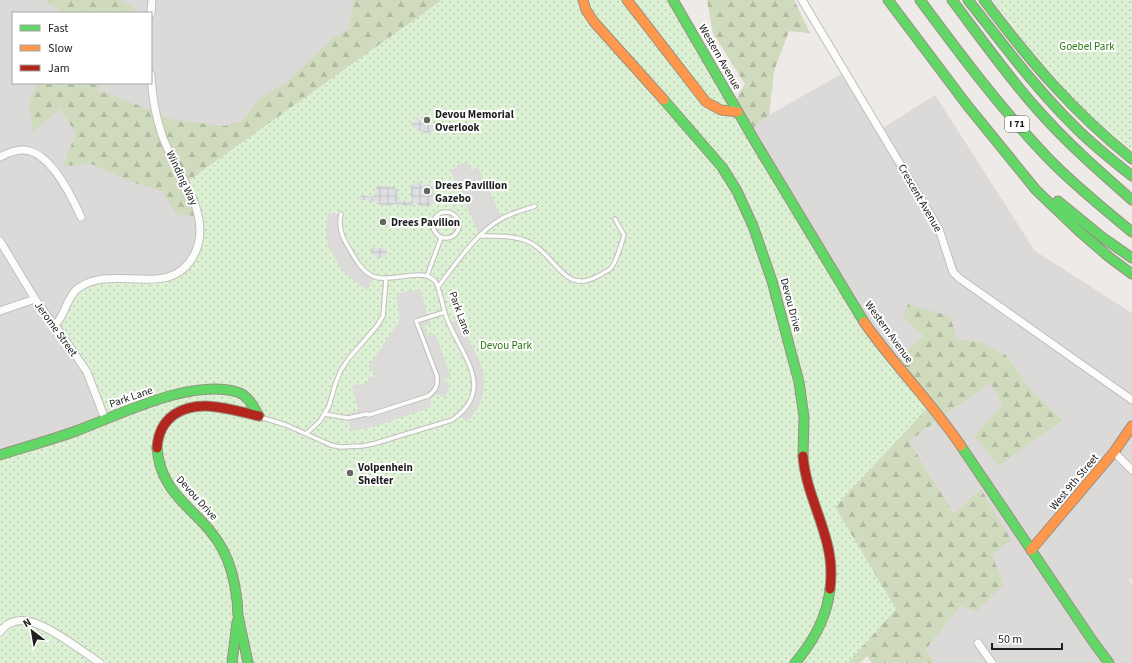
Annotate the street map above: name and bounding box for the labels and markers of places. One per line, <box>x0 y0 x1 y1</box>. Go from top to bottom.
place label: Devou Memorial Overlook <box>435 107 515 135</box>
marker: Devou Memorial Overlook <box>422 115 432 125</box>
place label: Drees Pavillion Gazebo <box>435 178 507 206</box>
marker: Drees Pavillion Gazebo <box>422 186 432 196</box>
place label: Drees Pavilion <box>391 215 460 230</box>
marker: Drees Pavilion <box>378 217 388 227</box>
place label: Volpenhein Shelter <box>357 460 413 488</box>
marker: Volpenhein Shelter <box>345 468 355 478</box>

